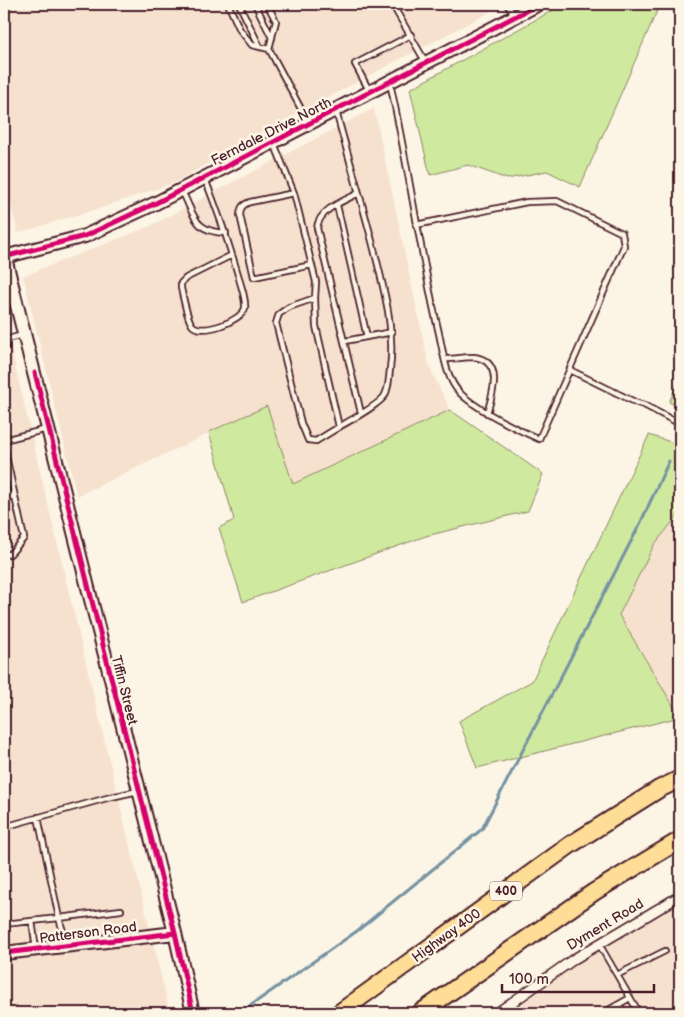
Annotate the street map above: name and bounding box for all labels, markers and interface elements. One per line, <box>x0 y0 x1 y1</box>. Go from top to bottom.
street label: Ferndale Drive North <box>208 94 334 169</box>
street label: Tiffin Street <box>108 654 142 727</box>
road number: 400 <box>490 881 522 900</box>
street label: Dyment Road <box>564 895 647 954</box>
street label: Highway 400 <box>409 905 484 966</box>
street label: Patterson Road <box>38 918 138 947</box>
scale bar <box>502 962 654 994</box>
text: 100 m <box>509 970 549 989</box>

